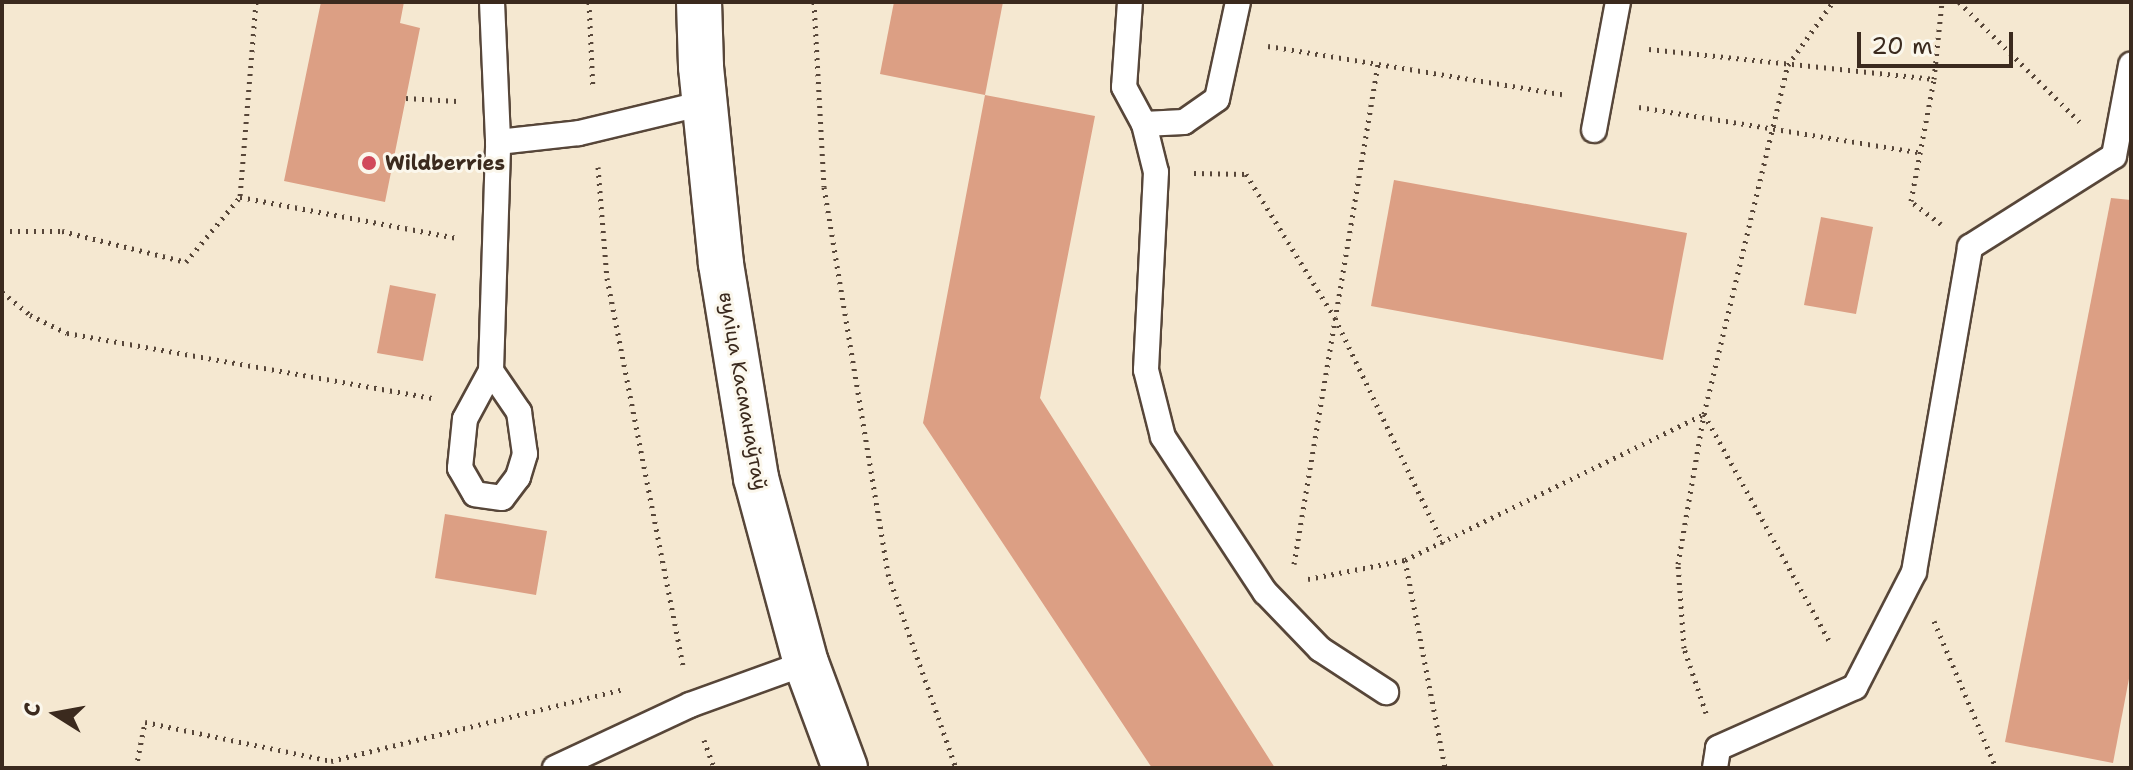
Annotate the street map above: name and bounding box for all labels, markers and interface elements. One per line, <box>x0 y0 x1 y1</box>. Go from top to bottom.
scale bar <box>1861 16 2017 66</box>
text: 20 m <box>1871 30 1933 62</box>
place label: Wildberries <box>385 151 505 175</box>
marker: Wildberries <box>360 154 378 172</box>
street label: вуліца Касманаўтаў <box>714 290 772 492</box>
north arrow <box>16 674 96 754</box>
text: С <box>16 700 47 719</box>

